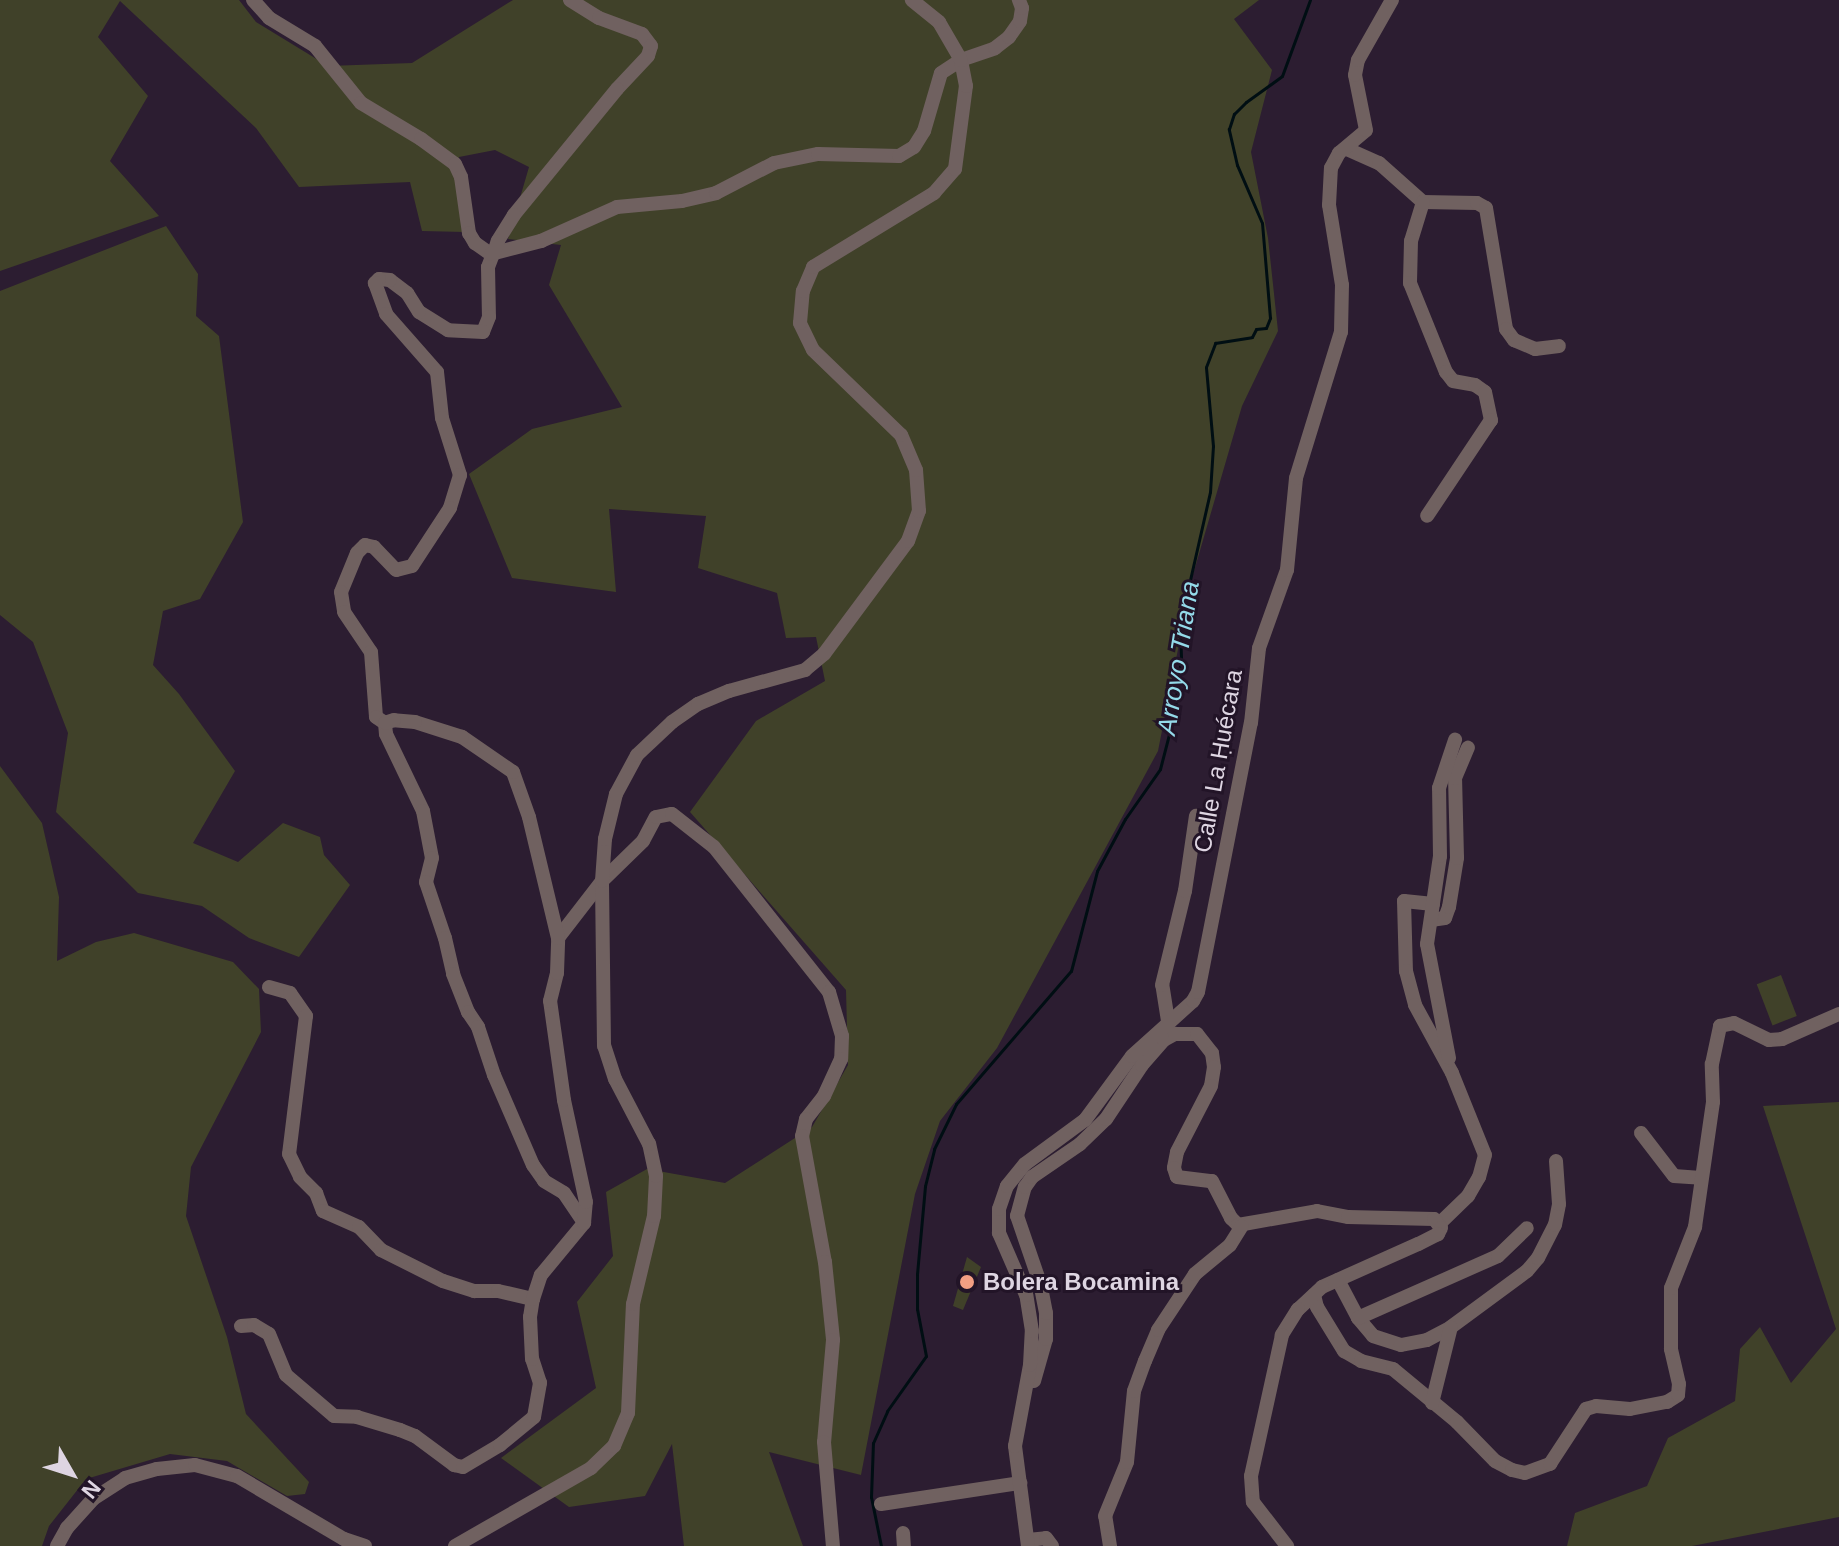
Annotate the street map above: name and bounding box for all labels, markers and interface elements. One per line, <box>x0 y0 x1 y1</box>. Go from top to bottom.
water label: Arroyo Triana <box>1151 579 1207 737</box>
street label: Calle La Ḥuécara <box>1188 667 1248 855</box>
place label: Bolera Bocamina <box>983 1268 1179 1296</box>
marker: Bolera Bocamina <box>958 1273 976 1291</box>
north arrow <box>32 1434 112 1514</box>
text: N <box>76 1475 106 1503</box>

